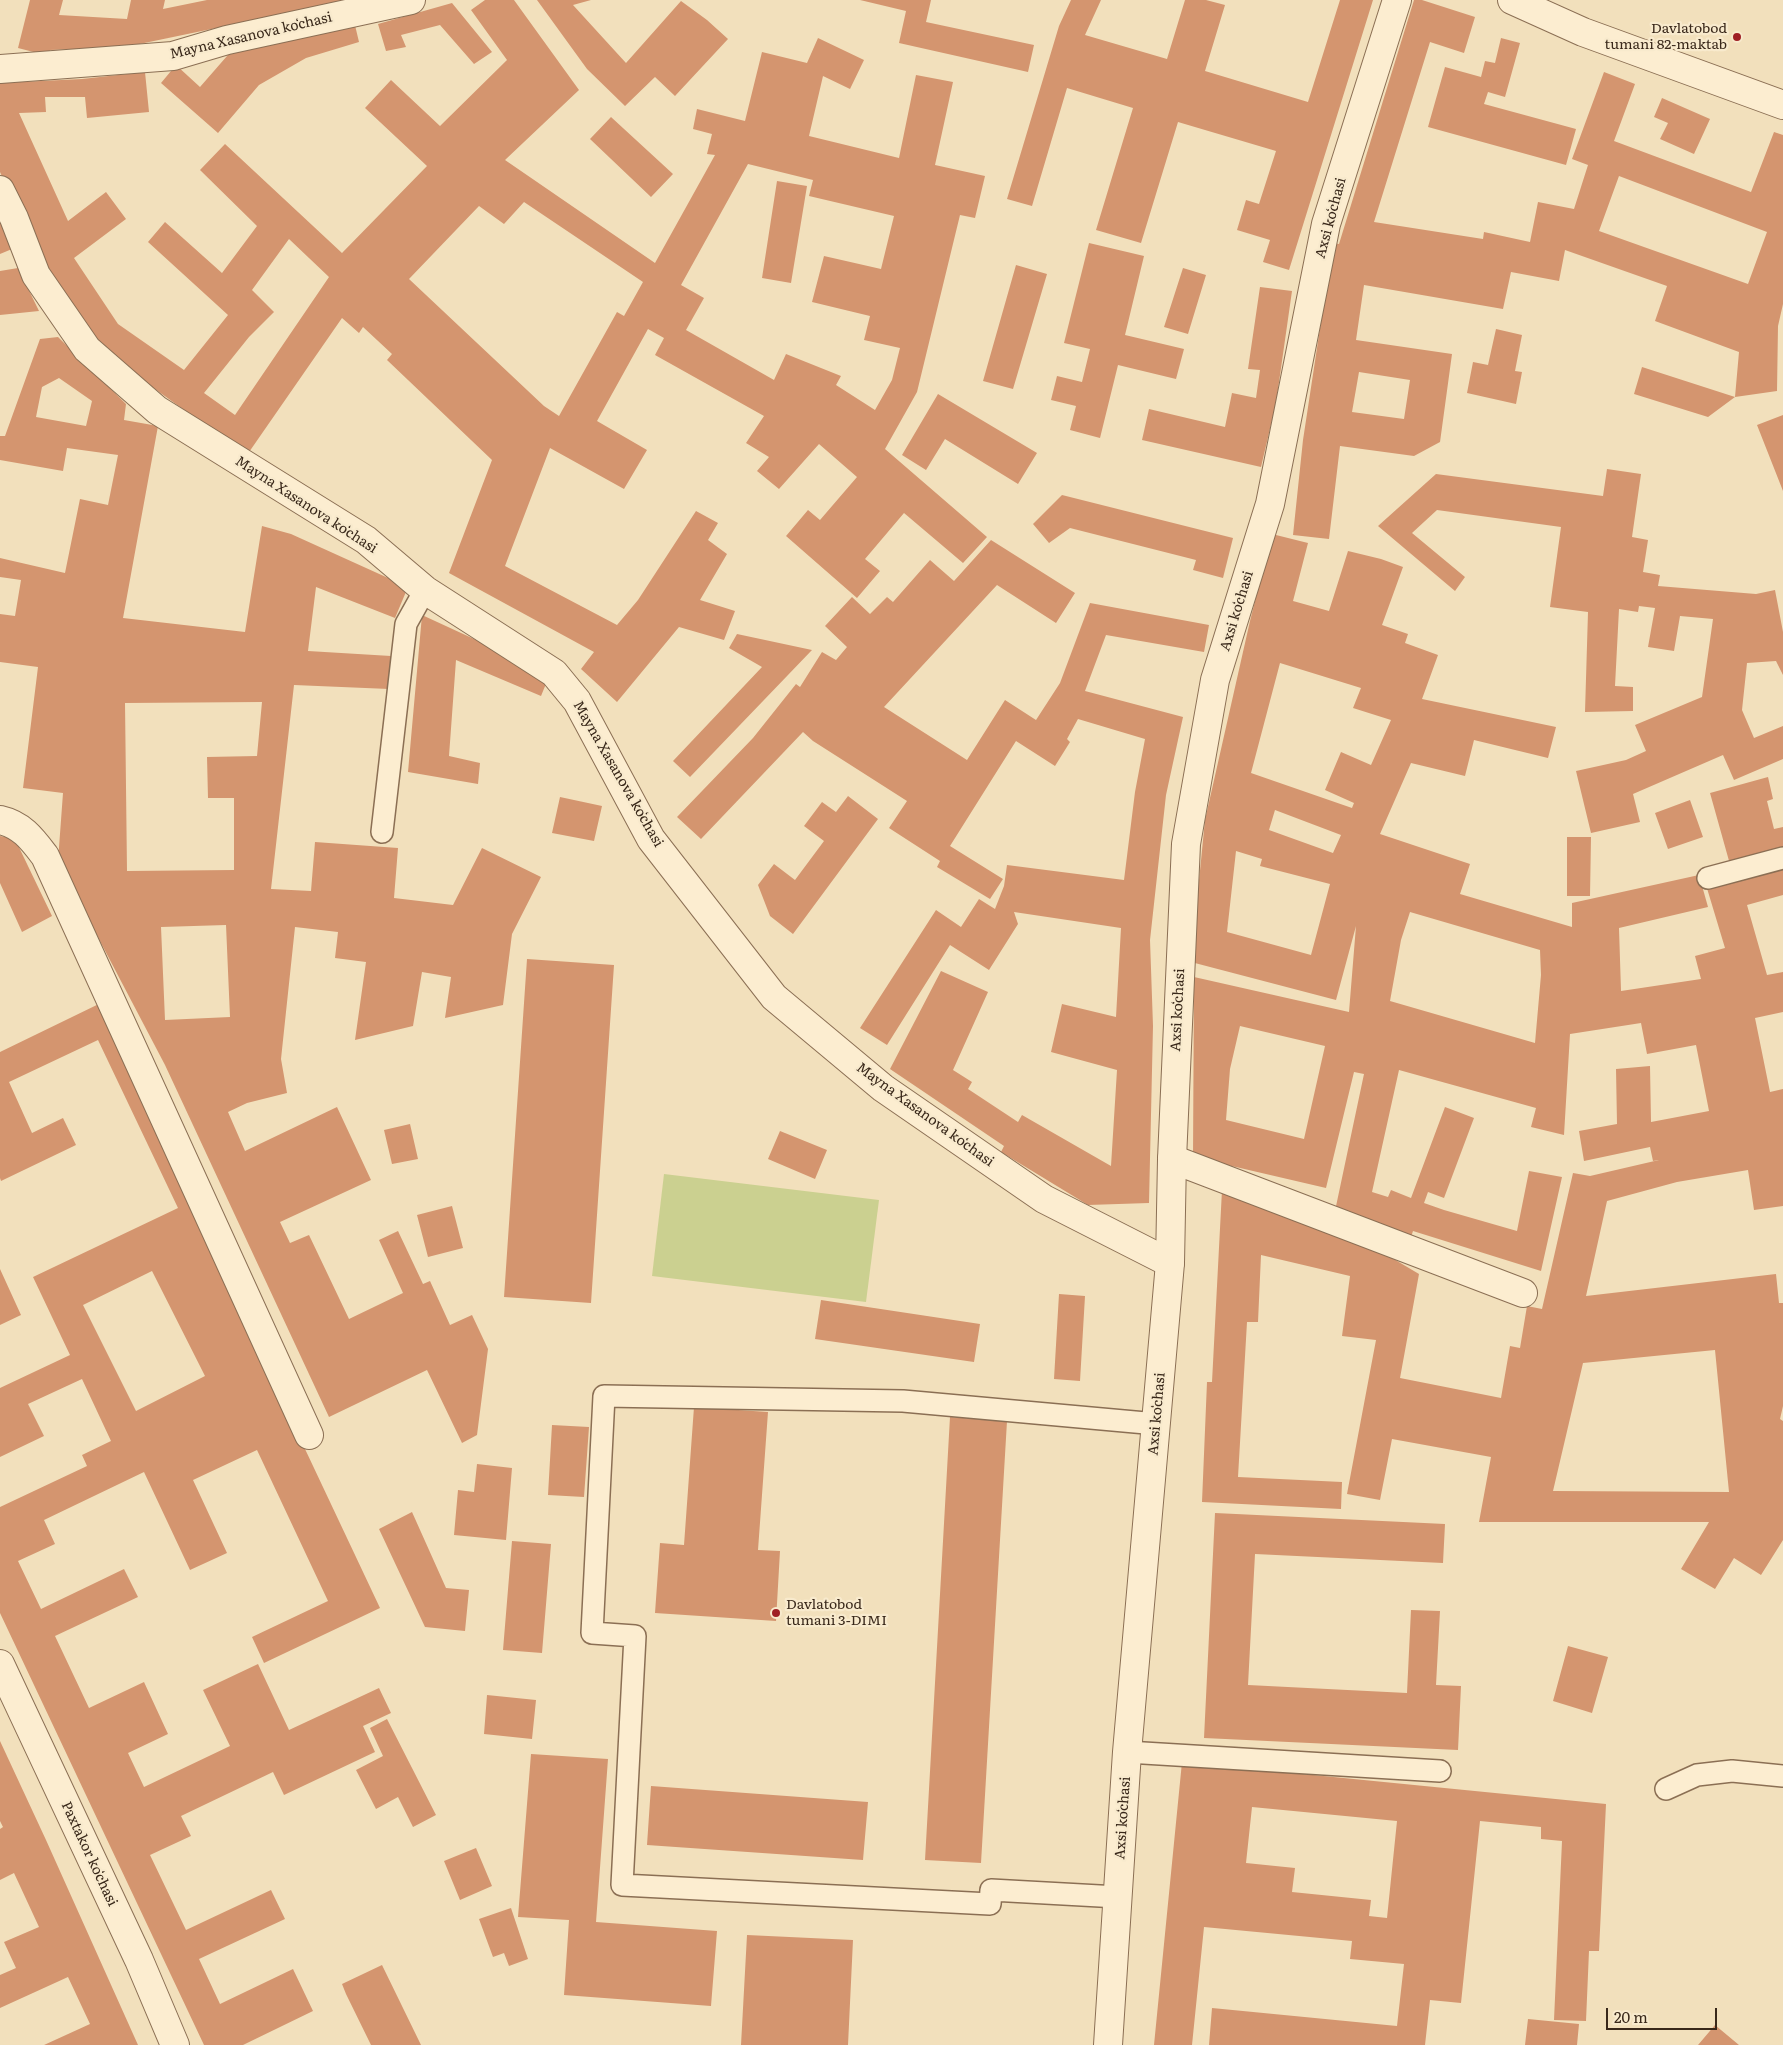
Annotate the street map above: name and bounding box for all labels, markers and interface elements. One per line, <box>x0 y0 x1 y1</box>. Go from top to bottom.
street label: Mayna Xasanova koʻchasi <box>168 9 334 63</box>
place label: Davlatobod tumani 82-maktab <box>1605 21 1727 54</box>
marker: Davlatobod tumani 82-maktab <box>1731 31 1743 43</box>
street label: Axsi koʻchasi <box>1312 176 1350 260</box>
street label: Mayna Xasanova koʻchasi <box>232 453 380 557</box>
street label: Axsi koʻchasi <box>1217 569 1257 653</box>
street label: Mayna Xasanova koʻchasi <box>569 698 667 850</box>
street label: Axsi koʻchasi <box>1167 968 1189 1052</box>
street label: Mayna Xasanova koʻchasi <box>853 1059 997 1171</box>
street label: Axsi koʻchasi <box>1145 1372 1169 1456</box>
place label: Davlatobod tumani 3-DIMI <box>786 1597 887 1630</box>
marker: Davlatobod tumani 3-DIMI <box>770 1607 782 1619</box>
street label: Axsi koʻchasi <box>1112 1776 1134 1860</box>
street label: Paxtakor koʻchasi <box>57 1799 121 1909</box>
scale bar <box>1608 1998 1719 2030</box>
text: 20 m <box>1614 2005 1648 2028</box>

